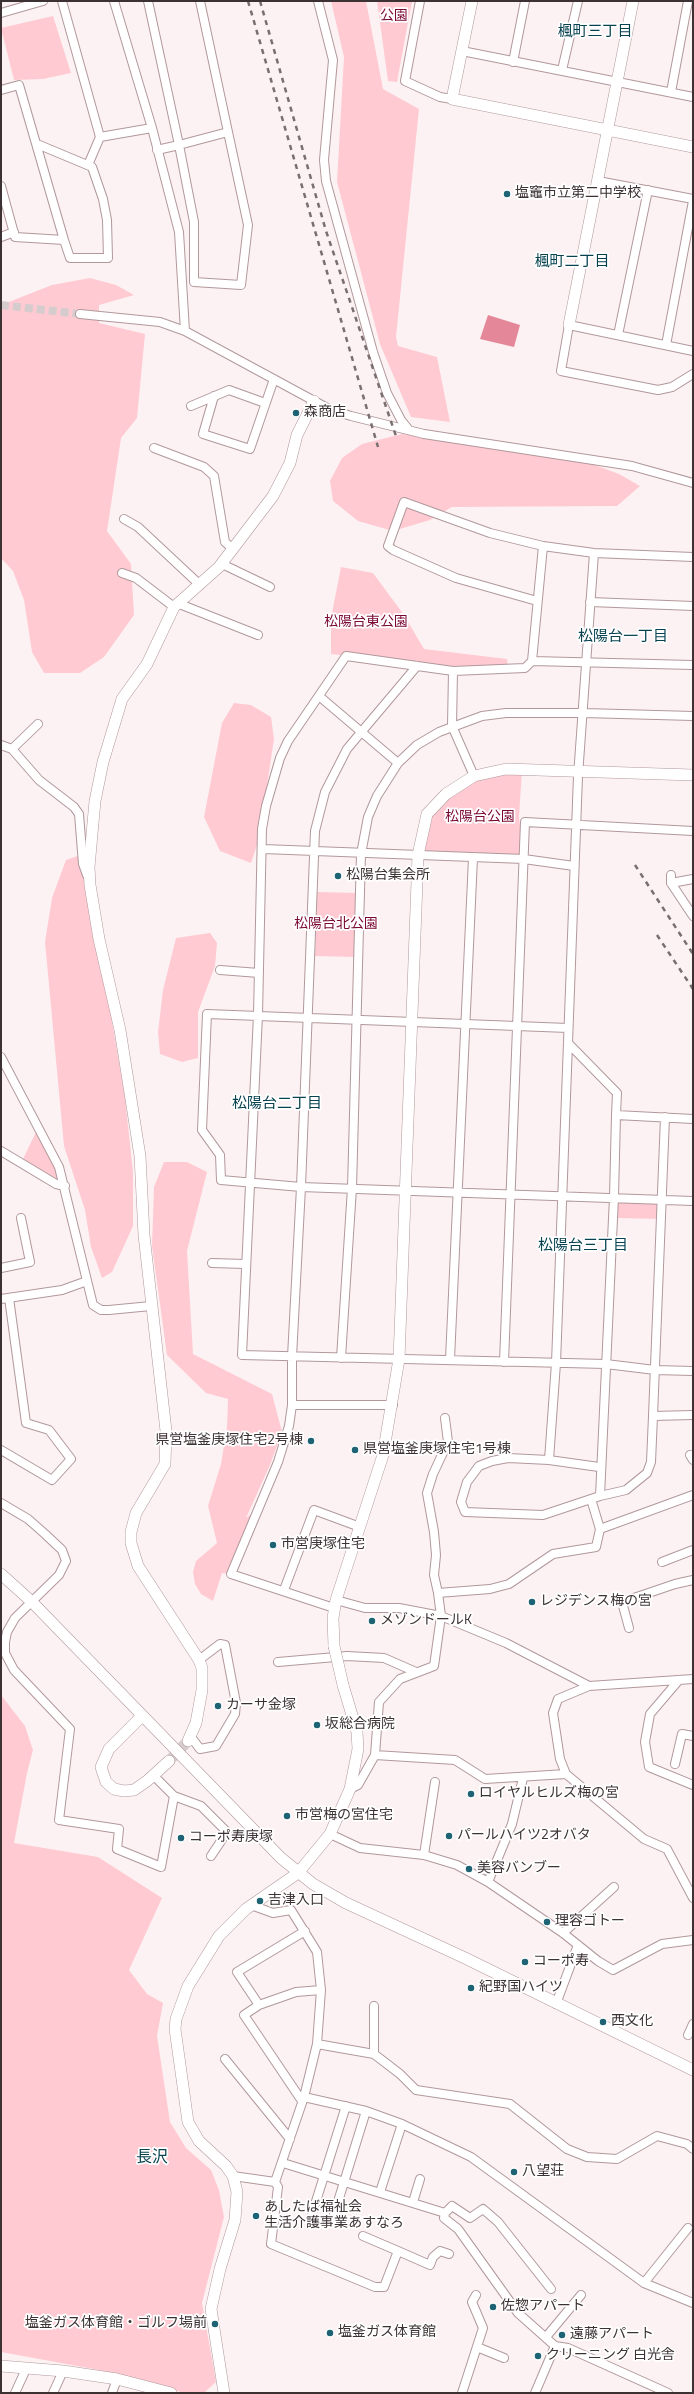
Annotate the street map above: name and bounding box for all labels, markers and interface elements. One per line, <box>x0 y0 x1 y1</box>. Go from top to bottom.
park label: 公園 <box>380 9 408 25</box>
district label: 楓町三丁目 <box>558 23 632 41</box>
place label: 塩竈市立第二中学校 <box>515 186 641 202</box>
marker: 塩竈市立第二中学校 <box>502 189 512 199</box>
district label: 楓町二丁目 <box>535 253 609 271</box>
place label: 森商店 <box>304 405 346 421</box>
marker: 森商店 <box>291 408 301 418</box>
park label: 松陽台東公園 <box>324 615 408 631</box>
district label: 松陽台一丁目 <box>578 628 668 646</box>
park label: 松陽台公園 <box>445 810 515 826</box>
place label: 松陽台集会所 <box>346 868 430 884</box>
marker: 松陽台集会所 <box>333 871 343 881</box>
park label: 松陽台北公園 <box>294 917 378 933</box>
district label: 松陽台二丁目 <box>232 1095 322 1113</box>
district label: 松陽台三丁目 <box>538 1237 628 1255</box>
place label: 県営塩釜庚塚住宅2号棟 <box>155 1433 303 1449</box>
marker: 県営塩釜庚塚住宅2号棟 <box>306 1436 316 1446</box>
place label: 県営塩釜庚塚住宅1号棟 <box>363 1442 511 1458</box>
marker: 県営塩釜庚塚住宅1号棟 <box>350 1445 360 1455</box>
place label: 市営庚塚住宅 <box>281 1537 365 1553</box>
marker: 市営庚塚住宅 <box>268 1540 278 1550</box>
place label: レジデンス梅の宮 <box>540 1594 652 1610</box>
marker: レジデンス梅の宮 <box>527 1597 537 1607</box>
place label: メゾンドールK <box>380 1613 472 1629</box>
marker: メゾンドールK <box>367 1616 377 1626</box>
place label: カーサ金塚 <box>226 1698 296 1714</box>
marker: カーサ金塚 <box>213 1701 223 1711</box>
place label: 坂総合病院 <box>325 1717 395 1733</box>
marker: 坂総合病院 <box>312 1720 322 1730</box>
place label: ロイヤルヒルズ梅の宮 <box>479 1786 619 1802</box>
marker: ロイヤルヒルズ梅の宮 <box>466 1789 476 1799</box>
place label: 市営梅の宮住宅 <box>295 1808 393 1824</box>
marker: 市営梅の宮住宅 <box>282 1811 292 1821</box>
place label: パールハイツ2オバタ <box>457 1828 591 1844</box>
place label: コーポ寿庚塚 <box>189 1830 273 1846</box>
marker: パールハイツ2オバタ <box>444 1831 454 1841</box>
marker: コーポ寿庚塚 <box>176 1833 186 1843</box>
place label: 美容バンブー <box>477 1861 561 1877</box>
marker: 美容バンブー <box>464 1864 474 1874</box>
place label: 吉津入口 <box>268 1893 324 1909</box>
marker: 吉津入口 <box>255 1896 265 1906</box>
place label: 理容ゴトー <box>555 1914 625 1930</box>
marker: 理容ゴトー <box>542 1917 552 1927</box>
place label: コーポ寿 <box>533 1954 589 1970</box>
marker: コーポ寿 <box>520 1957 530 1967</box>
place label: 紀野国ハイツ <box>479 1980 563 1996</box>
marker: 紀野国ハイツ <box>466 1983 476 1993</box>
place label: 西文化 <box>611 2014 653 2030</box>
marker: 西文化 <box>598 2017 608 2027</box>
district label: 長沢 <box>136 2148 168 2168</box>
place label: 八望荘 <box>522 2164 564 2180</box>
marker: 八望荘 <box>509 2167 519 2177</box>
place label: あしたば福祉会 生活介護事業あすなろ <box>264 2200 404 2232</box>
marker: あしたば福祉会 生活介護事業あすなろ <box>251 2211 261 2221</box>
place label: 佐惣アパート <box>501 2299 585 2315</box>
marker: 佐惣アパート <box>488 2302 498 2312</box>
place label: 塩釜ガス体育館・ゴルフ場前 <box>25 2316 207 2332</box>
marker: 塩釜ガス体育館・ゴルフ場前 <box>210 2319 220 2329</box>
place label: 塩釜ガス体育館 <box>338 2325 436 2341</box>
place label: 遠藤アパート <box>570 2327 654 2343</box>
marker: 塩釜ガス体育館 <box>325 2328 335 2338</box>
marker: 遠藤アパート <box>557 2330 567 2340</box>
place label: クリーニング 白光舎 <box>546 2348 675 2364</box>
marker: クリーニング 白光舎 <box>533 2351 543 2361</box>

